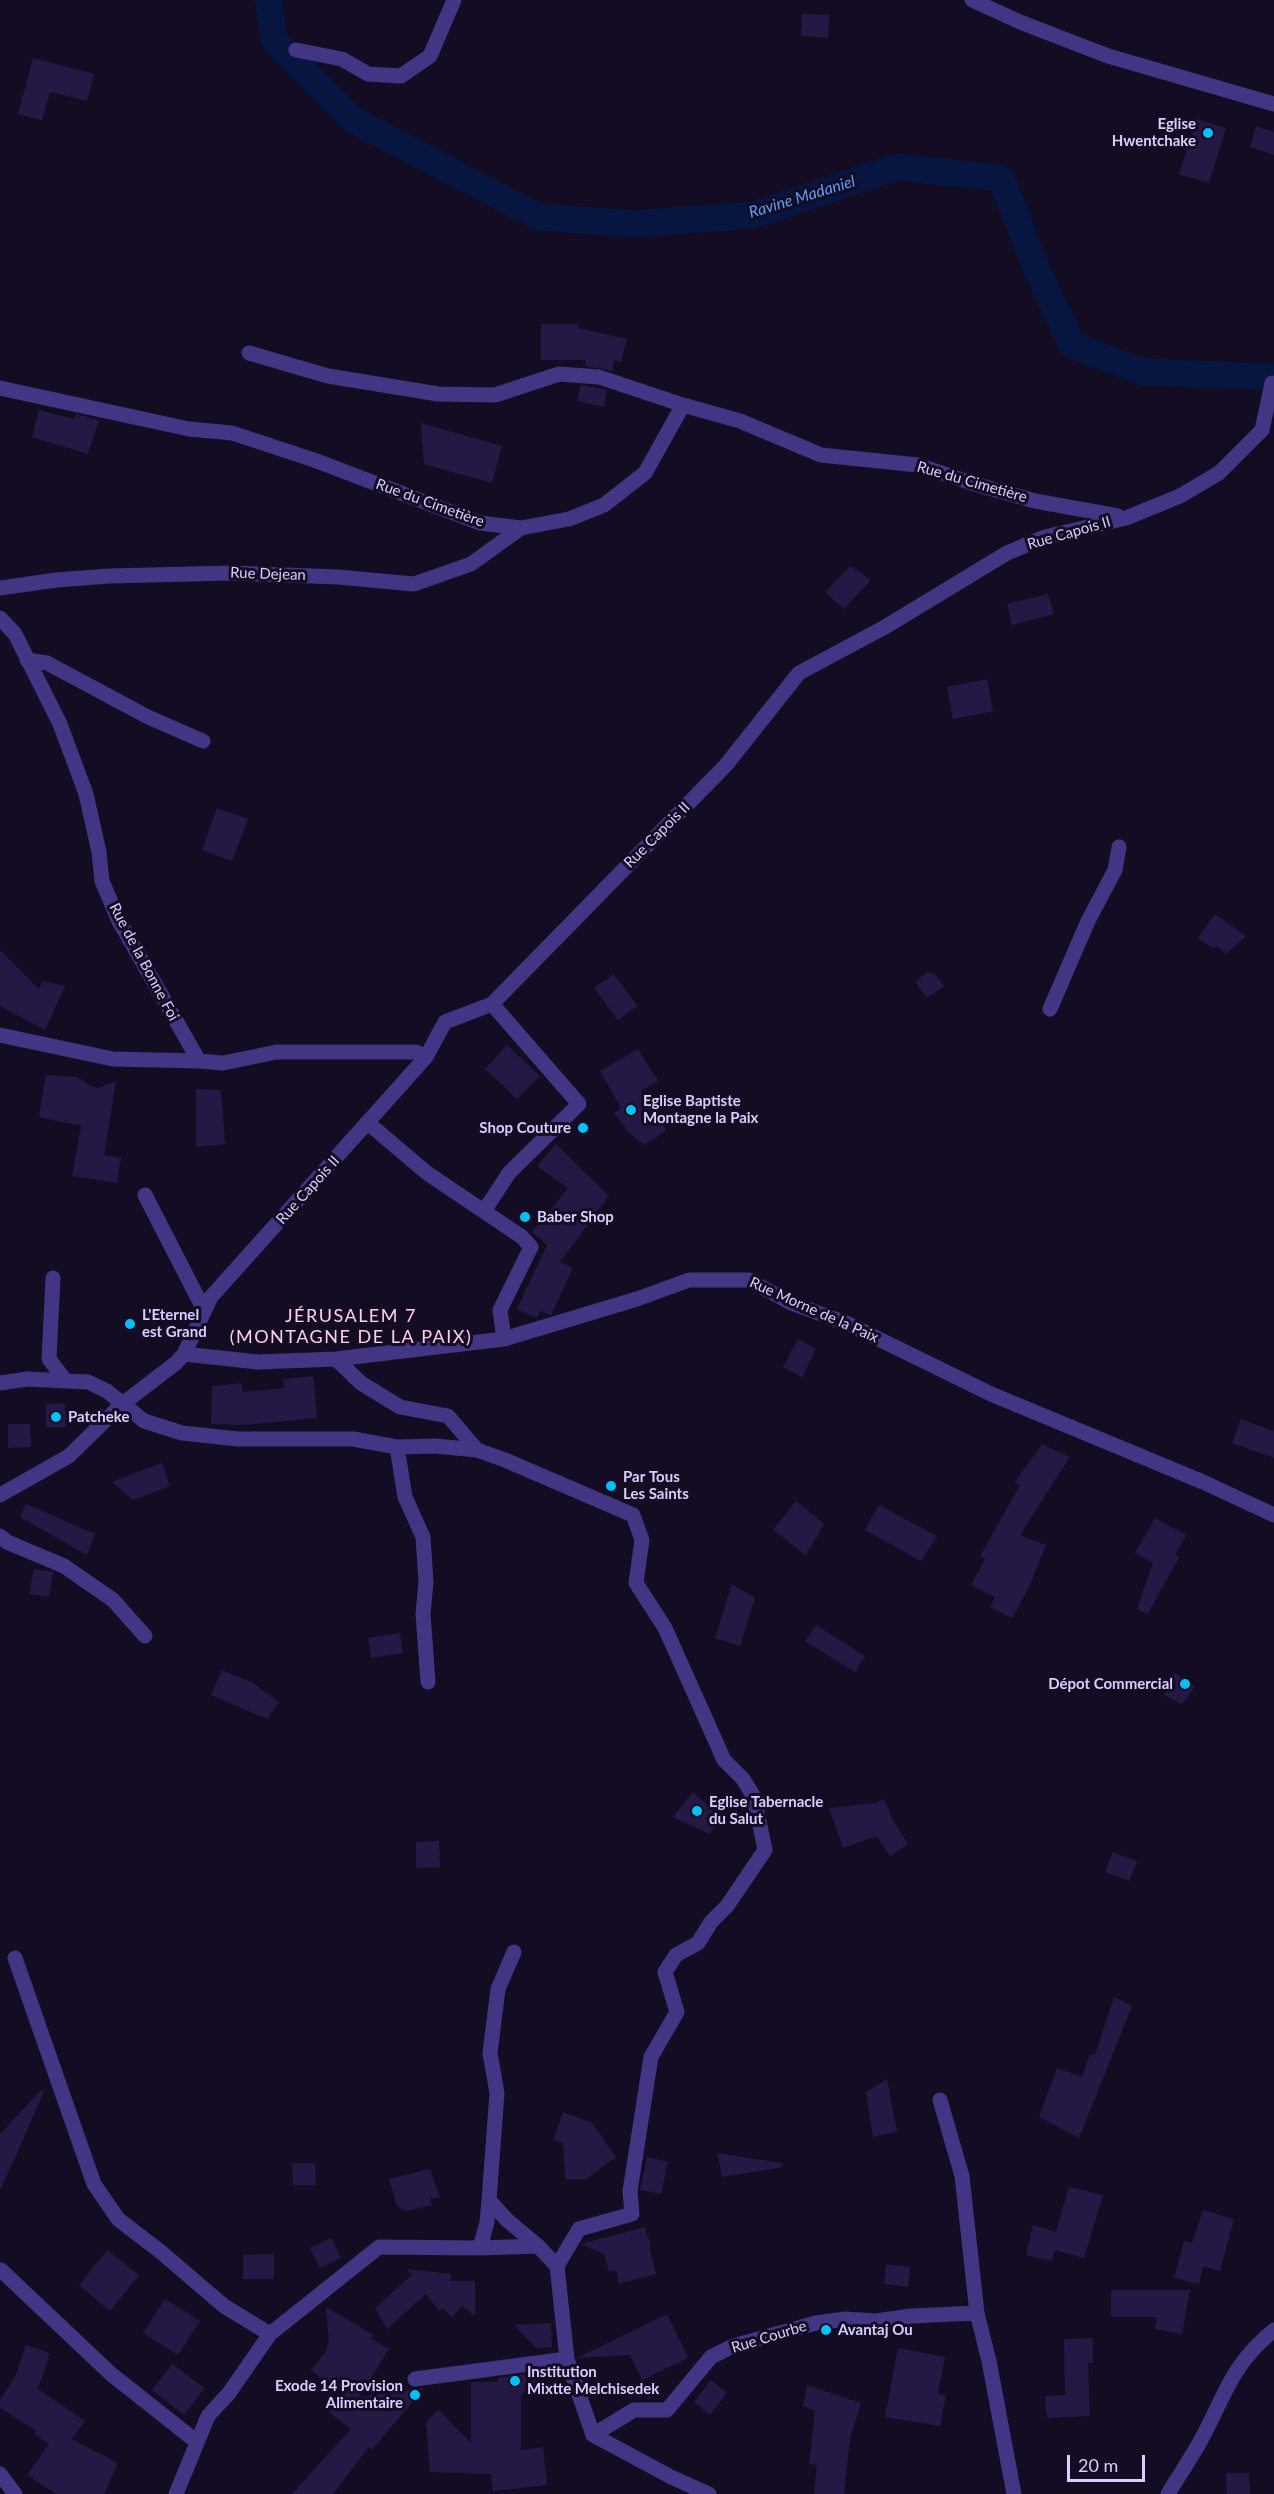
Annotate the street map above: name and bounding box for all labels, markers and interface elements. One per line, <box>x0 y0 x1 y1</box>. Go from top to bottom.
place label: Eglise Hwentchake <box>1112 115 1196 150</box>
marker: Eglise Hwentchake <box>1201 126 1215 140</box>
water label: Ravine Madaniel <box>747 172 857 222</box>
street label: Rue du Cimetière <box>915 458 1029 506</box>
street label: Rue du Cimetière <box>373 475 487 531</box>
street label: Rue Capois II <box>1025 513 1113 553</box>
street label: Rue Dejean <box>230 564 306 584</box>
street label: Rue Capois II <box>620 798 694 872</box>
street label: Rue de la Bonne Foi <box>105 900 183 1024</box>
place label: Eglise Baptiste Montagne la Paix <box>643 1092 758 1127</box>
marker: Eglise Baptiste Montagne la Paix <box>624 1103 638 1117</box>
place label: Shop Couture <box>479 1119 571 1137</box>
marker: Shop Couture <box>576 1121 590 1135</box>
street label: Rue Capois II <box>273 1152 343 1228</box>
place label: Baber Shop <box>537 1208 614 1226</box>
marker: Baber Shop <box>518 1210 532 1224</box>
street label: Rue Morne de la Paix <box>747 1273 881 1347</box>
district label: JÉRUSALEM 7 (MONTAGNE DE LA PAIX) <box>230 1305 472 1348</box>
place label: L'Eternel est Grand <box>142 1306 207 1341</box>
marker: L'Eternel est Grand <box>123 1317 137 1331</box>
place label: Patcheke <box>68 1408 129 1426</box>
marker: Patcheke <box>49 1410 63 1424</box>
place label: Par Tous Les Saints <box>623 1468 689 1503</box>
marker: Par Tous Les Saints <box>604 1479 618 1493</box>
place label: Dépot Commercial <box>1048 1675 1173 1693</box>
marker: Dépot Commercial <box>1178 1677 1192 1691</box>
place label: Eglise Tabernacle du Salut <box>709 1793 823 1828</box>
marker: Eglise Tabernacle du Salut <box>690 1804 704 1818</box>
street label: Rue Courbe <box>729 2317 809 2357</box>
place label: Avantaj Ou <box>838 2321 913 2339</box>
marker: Avantaj Ou <box>819 2323 833 2337</box>
place label: Institution Mixtte Melchisedek <box>527 2363 659 2398</box>
marker: Institution Mixtte Melchisedek <box>508 2374 522 2388</box>
place label: Exode 14 Provision Alimentaire <box>275 2377 403 2412</box>
marker: Exode 14 Provision Alimentaire <box>408 2388 422 2402</box>
scale bar <box>1070 2443 1148 2481</box>
text: 20 m <box>1078 2454 1118 2476</box>

